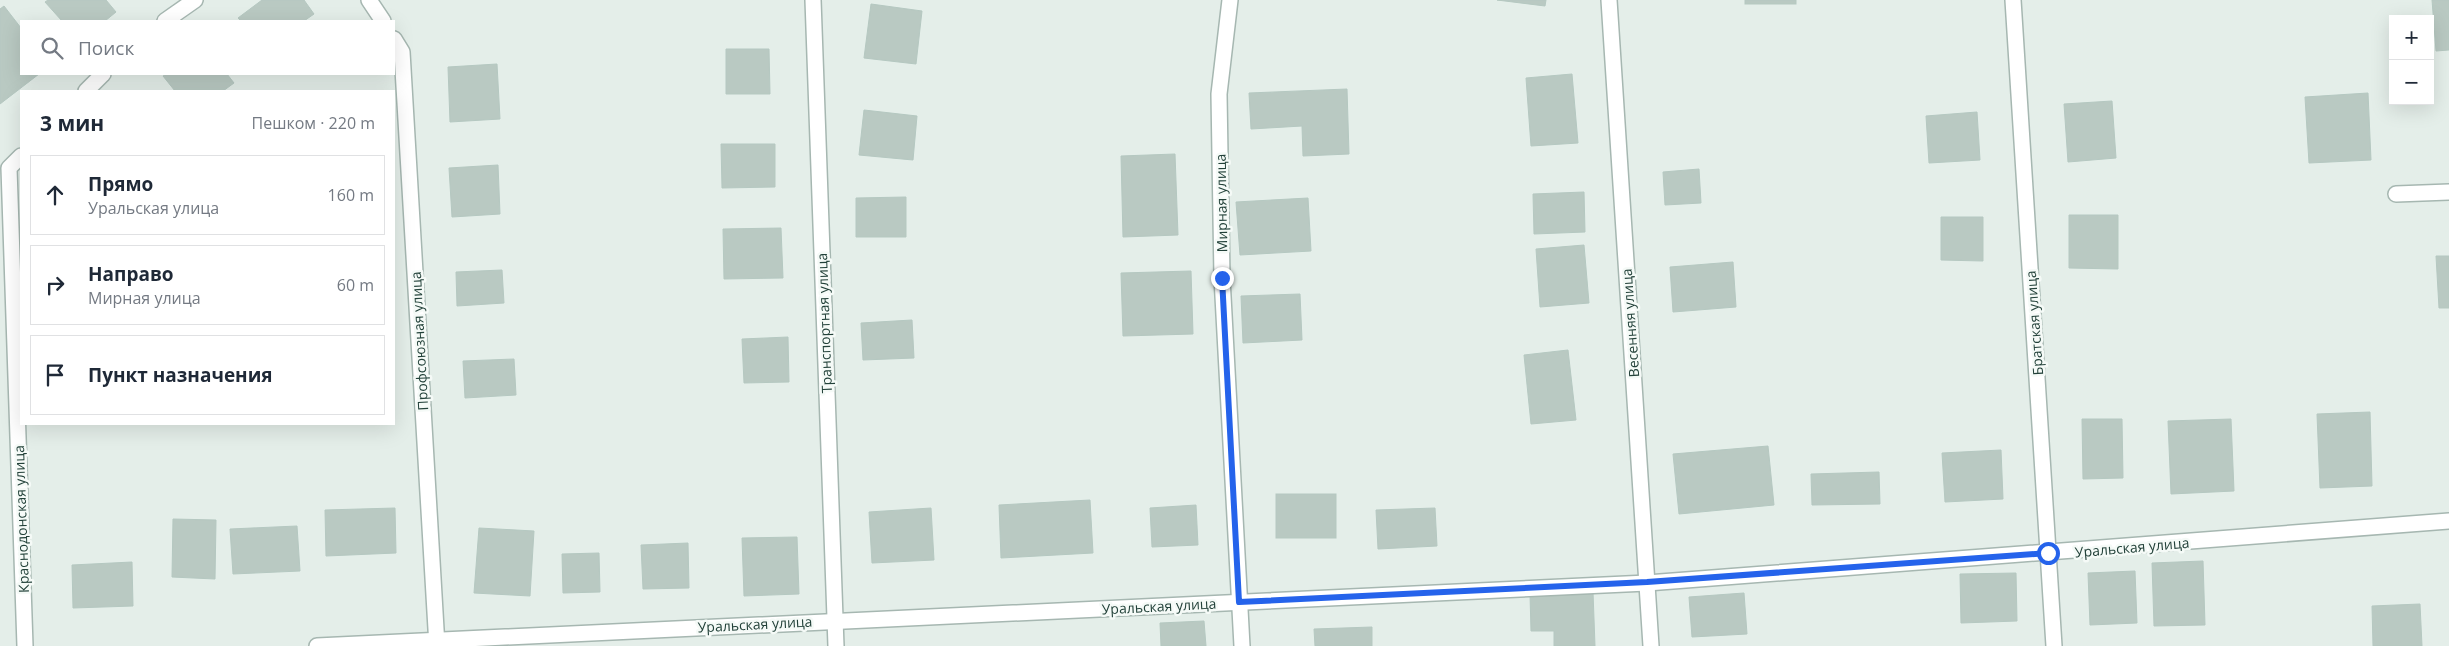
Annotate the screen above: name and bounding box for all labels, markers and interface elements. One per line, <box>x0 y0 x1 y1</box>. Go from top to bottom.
map controls <box>2389 15 2434 105</box>
button: + <box>2389 15 2434 60</box>
search box <box>20 20 395 75</box>
icon: search <box>38 34 66 62</box>
text: Поиск <box>78 35 134 61</box>
button: − <box>2389 60 2434 105</box>
text: 3 мин <box>40 109 104 137</box>
text: Пешком · 220 m <box>252 112 375 134</box>
street label: Мирная улица <box>1211 154 1231 252</box>
text: Прямо <box>88 171 153 197</box>
icon: ahead <box>41 181 69 209</box>
text: 160 m <box>328 184 374 206</box>
text: Уральская улица <box>88 197 219 219</box>
street label: Транспортная улица <box>812 253 836 393</box>
text: Направо <box>88 261 174 287</box>
route end <box>1211 267 1234 290</box>
street label: Весенняя улица <box>1617 268 1643 378</box>
street label: Братская улица <box>2021 270 2047 376</box>
icon: right <box>41 271 69 299</box>
street label: Профсоюзная улица <box>406 271 432 411</box>
text: 60 m <box>337 274 374 296</box>
text: Мирная улица <box>88 287 201 309</box>
icon: arrive <box>41 361 69 389</box>
text: Пункт назначения <box>88 362 273 388</box>
street label: Краснодонская улица <box>9 445 33 593</box>
street label: Уральская улица <box>2074 533 2190 561</box>
route start <box>2037 542 2060 565</box>
street label: Уральская улица <box>1101 594 1217 618</box>
street label: Уральская улица <box>697 612 813 636</box>

